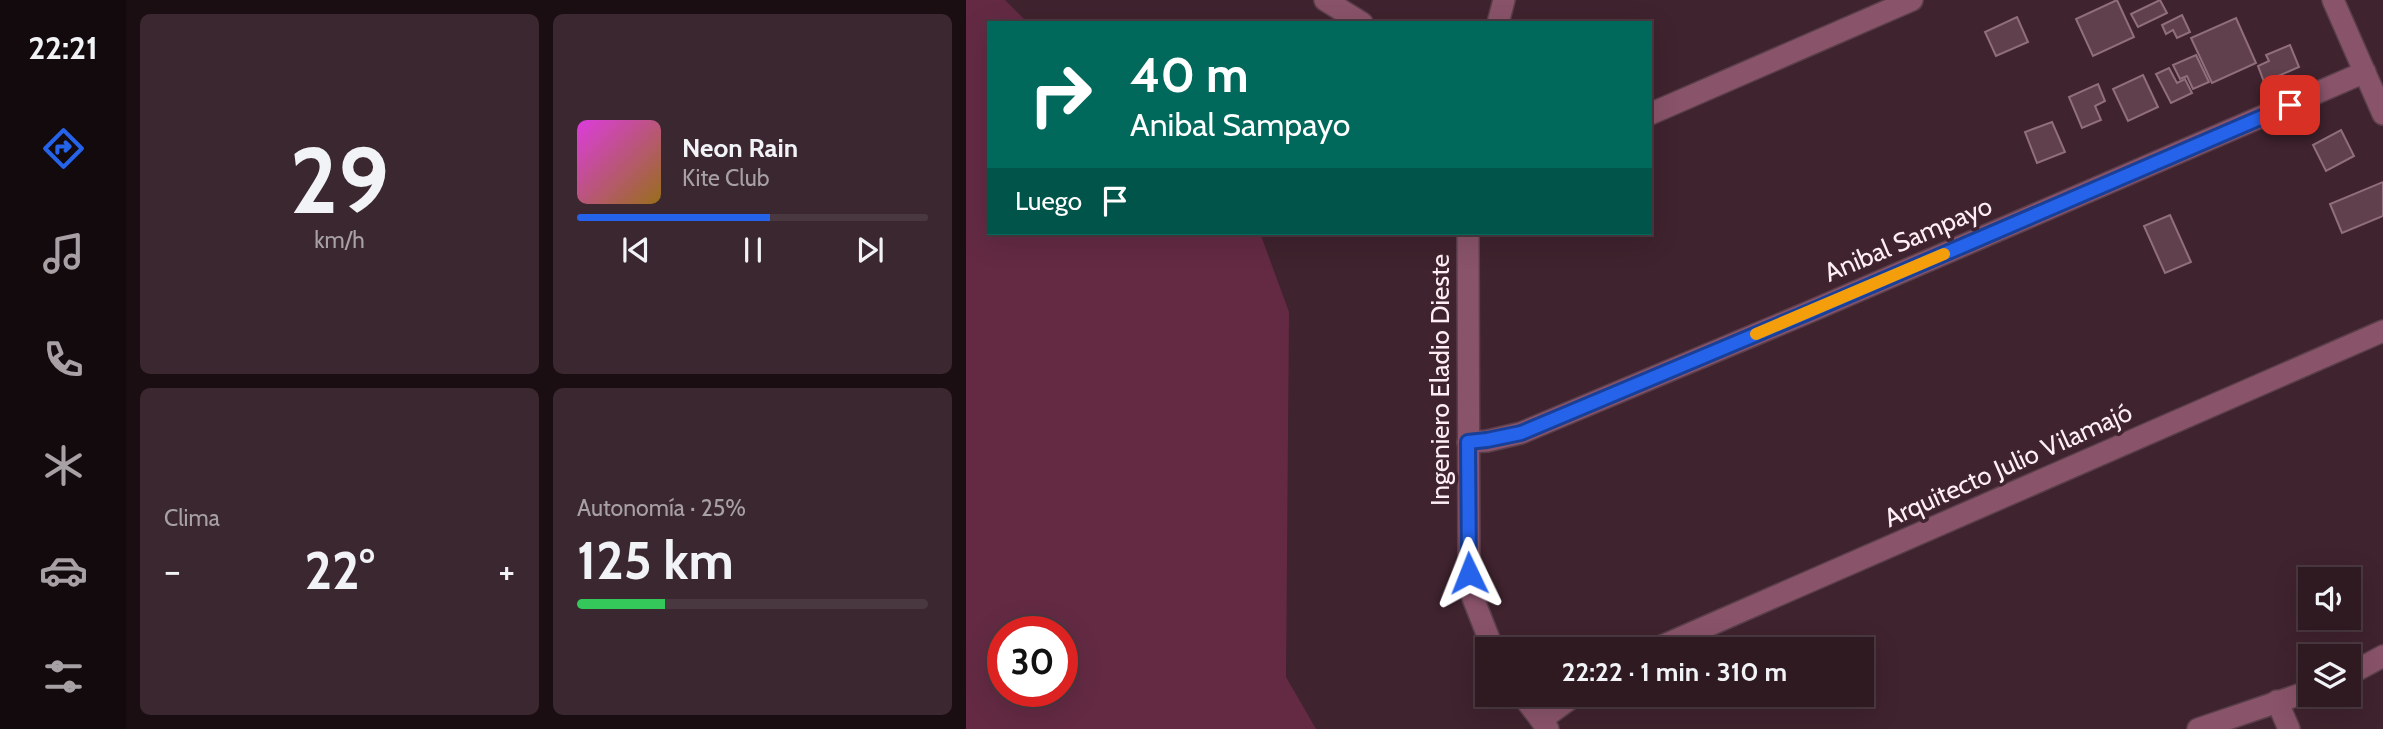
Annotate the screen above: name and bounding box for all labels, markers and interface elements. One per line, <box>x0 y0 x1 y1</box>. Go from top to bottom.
text: 22:21 <box>28 28 98 67</box>
text: 40 m <box>1130 45 1249 104</box>
icon: right <box>1015 49 1106 140</box>
pin <box>2260 75 2320 135</box>
icon: arrive <box>2271 86 2309 124</box>
text: Anibal Sampayo <box>1130 105 1350 144</box>
icon: directions <box>39 124 88 173</box>
text: 29 <box>290 125 389 236</box>
text: Neon Rain <box>682 132 798 164</box>
text: Kite Club <box>682 164 769 192</box>
icon: arrive <box>1096 182 1134 220</box>
text: Luego <box>1015 185 1082 217</box>
street label: Anibal Sampayo <box>1819 189 1997 289</box>
text: km/h <box>314 226 365 254</box>
icon: music <box>39 229 88 278</box>
icon: previous <box>617 231 655 269</box>
icon: pause <box>734 231 772 269</box>
icon: next <box>851 231 889 269</box>
street label: Ingeniero Eladio Dieste <box>1424 254 1456 506</box>
icon: phone <box>39 335 88 384</box>
street label: Arquitecto Julio Vilamajó <box>1879 396 2137 534</box>
icon: climate <box>39 441 88 490</box>
text: Autonomía · 25% <box>577 494 746 522</box>
text: Clima <box>164 504 220 532</box>
text: 125 km <box>577 529 734 592</box>
position arrow <box>1432 536 1506 610</box>
text: 22° <box>304 539 375 602</box>
icon: car <box>39 546 88 595</box>
text: − <box>164 547 181 594</box>
text: + <box>498 547 515 594</box>
map controls <box>2298 567 2361 707</box>
button: sound <box>2298 567 2361 630</box>
speed limit sign: 30 <box>987 616 1078 707</box>
button: layers <box>2298 644 2361 707</box>
icon: filters <box>39 652 88 701</box>
text: 22:22 · 1 min · 310 m <box>1562 656 1787 688</box>

